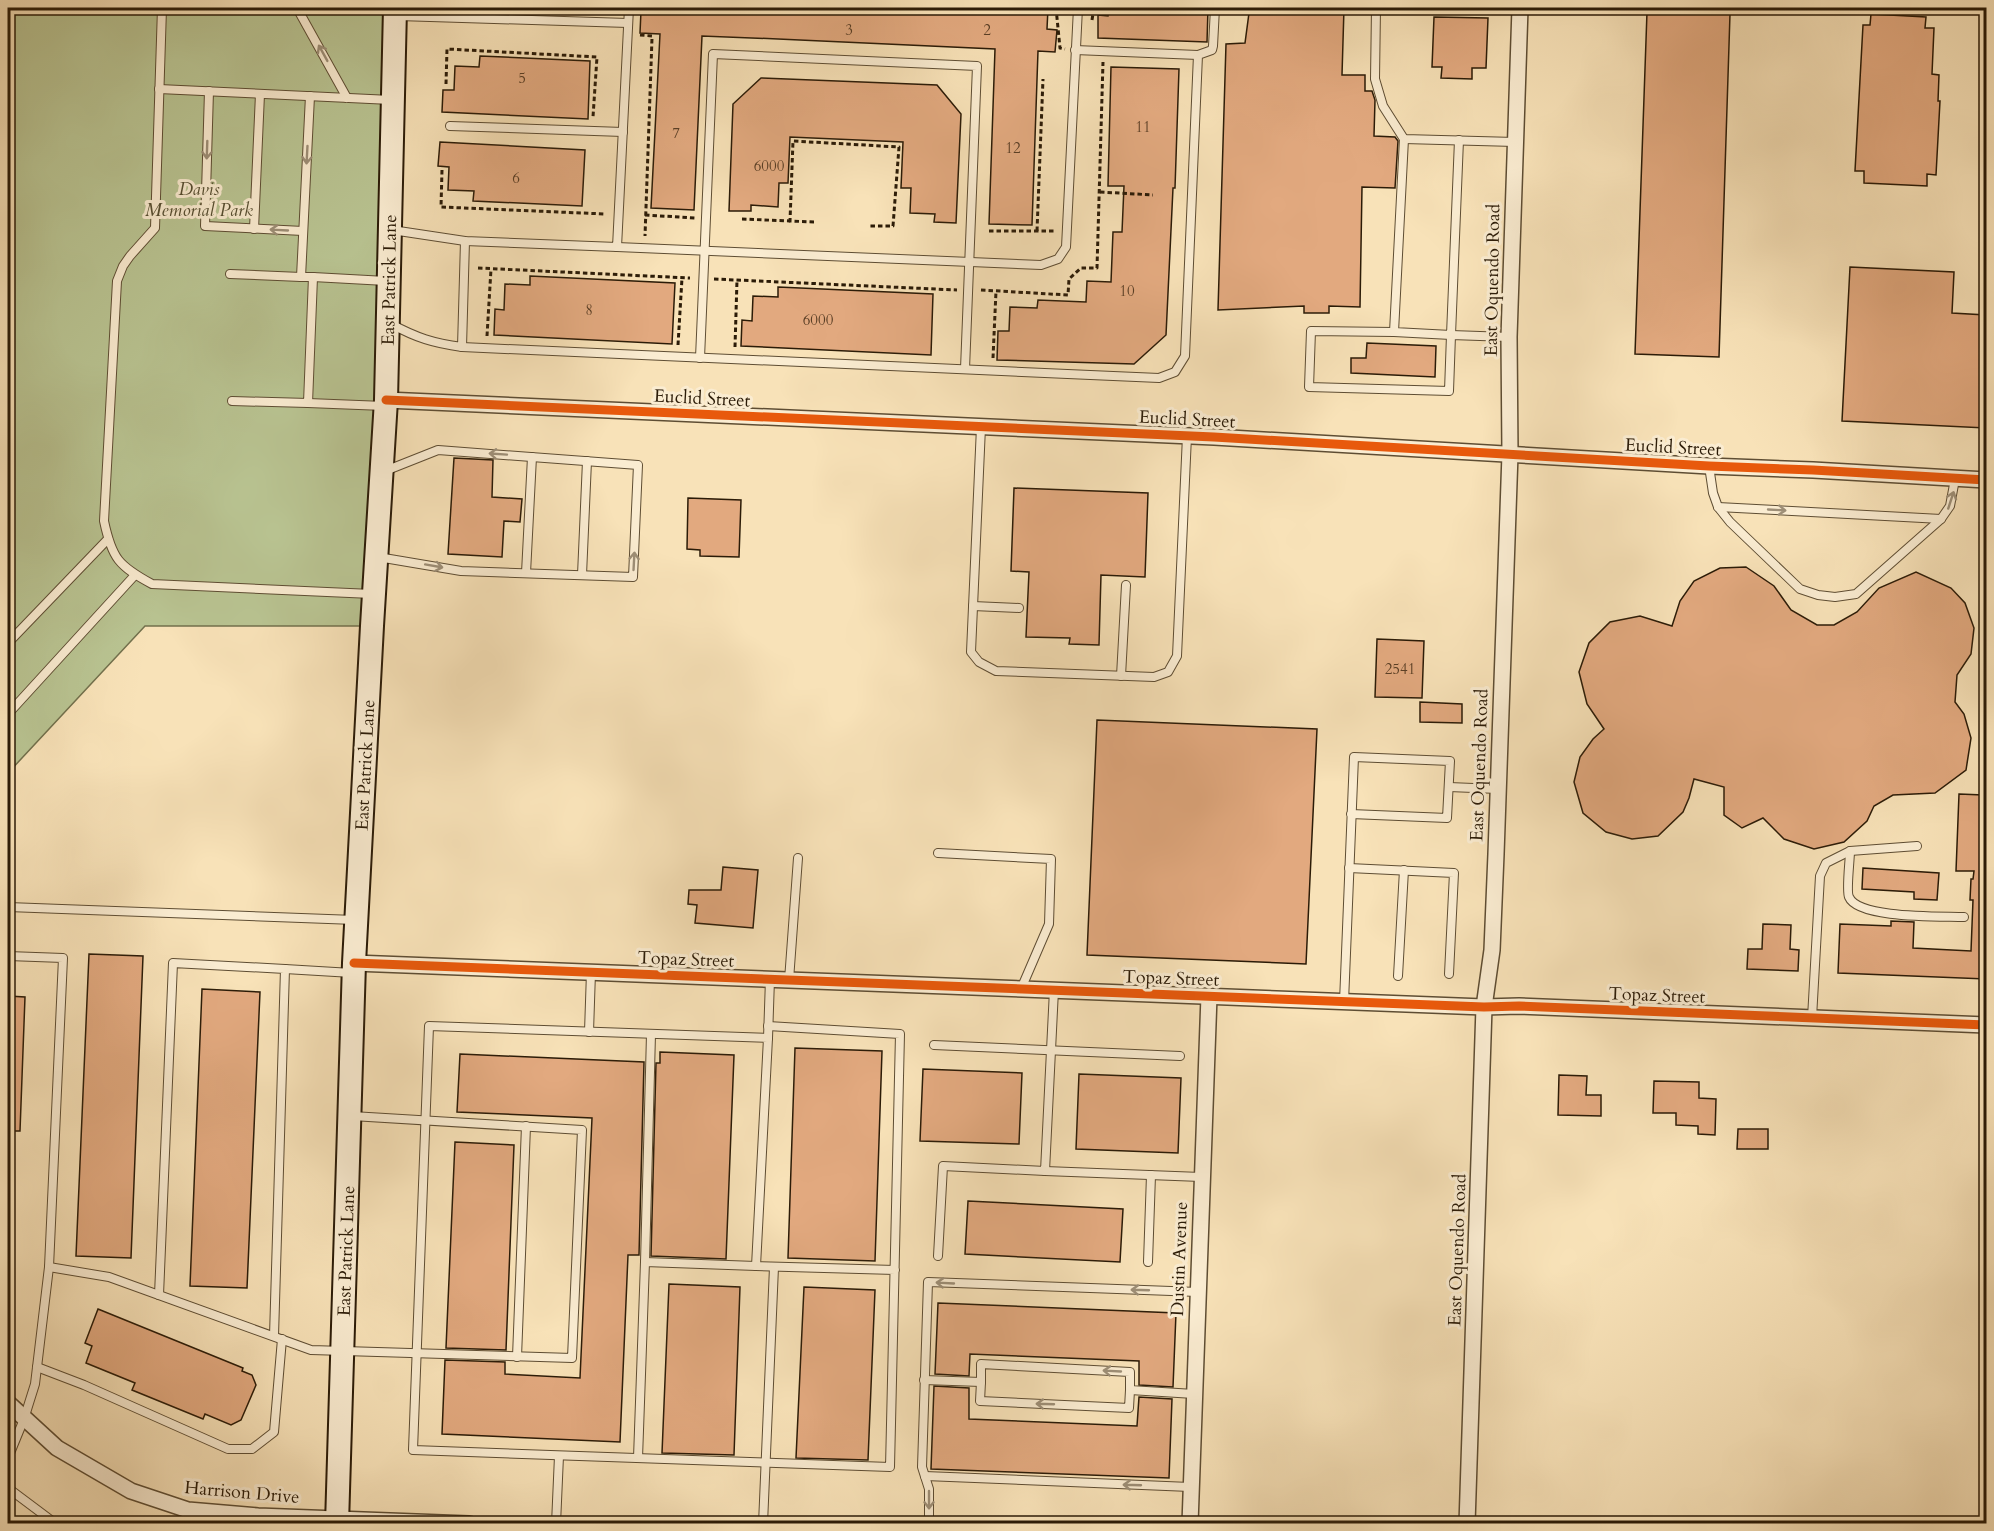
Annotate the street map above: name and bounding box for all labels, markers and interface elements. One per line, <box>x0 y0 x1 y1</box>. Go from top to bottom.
house number: 3 <box>845 20 853 40</box>
house number: 2 <box>983 20 991 40</box>
one-way arrow <box>317 45 329 62</box>
house number: 5 <box>518 68 526 88</box>
house number: 11 <box>1135 117 1151 137</box>
house number: 7 <box>672 123 680 143</box>
house number: 12 <box>1005 138 1021 158</box>
one-way arrow <box>202 139 213 159</box>
one-way arrow <box>302 144 313 164</box>
house number: 6000 <box>754 156 785 176</box>
house number: 6 <box>512 168 520 188</box>
park label: Davis Memorial Park <box>145 177 253 223</box>
street label: East Oquendo Road <box>1479 203 1506 357</box>
street label: East Patrick Lane <box>376 214 403 346</box>
one-way arrow <box>269 224 289 235</box>
house number: 10 <box>1119 281 1135 301</box>
house number: 8 <box>585 300 593 320</box>
house number: 6000 <box>803 310 834 330</box>
street label: Euclid Street <box>653 383 751 414</box>
street label: Euclid Street <box>1138 404 1236 435</box>
street label: Euclid Street <box>1624 432 1722 463</box>
one-way arrow <box>488 449 508 460</box>
one-way arrow <box>1946 491 1957 510</box>
one-way arrow <box>1766 505 1786 516</box>
one-way arrow <box>628 551 639 571</box>
one-way arrow <box>424 561 443 572</box>
house number: 2541 <box>1385 659 1415 679</box>
street label: East Oquendo Road <box>1464 688 1495 842</box>
street label: East Patrick Lane <box>350 699 381 831</box>
street label: Topaz Street <box>637 945 735 974</box>
street label: Topaz Street <box>1122 964 1220 993</box>
street label: Topaz Street <box>1608 981 1706 1010</box>
street label: East Oquendo Road <box>1442 1173 1473 1327</box>
street label: East Patrick Lane <box>332 1185 361 1317</box>
street label: Dustin Avenue <box>1165 1201 1194 1317</box>
one-way arrow <box>936 1277 955 1288</box>
one-way arrow <box>1130 1284 1150 1295</box>
one-way arrow <box>1102 1366 1122 1377</box>
one-way arrow <box>1036 1399 1056 1410</box>
street label: Harrison Drive <box>183 1475 301 1510</box>
one-way arrow <box>1122 1479 1142 1490</box>
one-way arrow <box>923 1489 935 1509</box>

